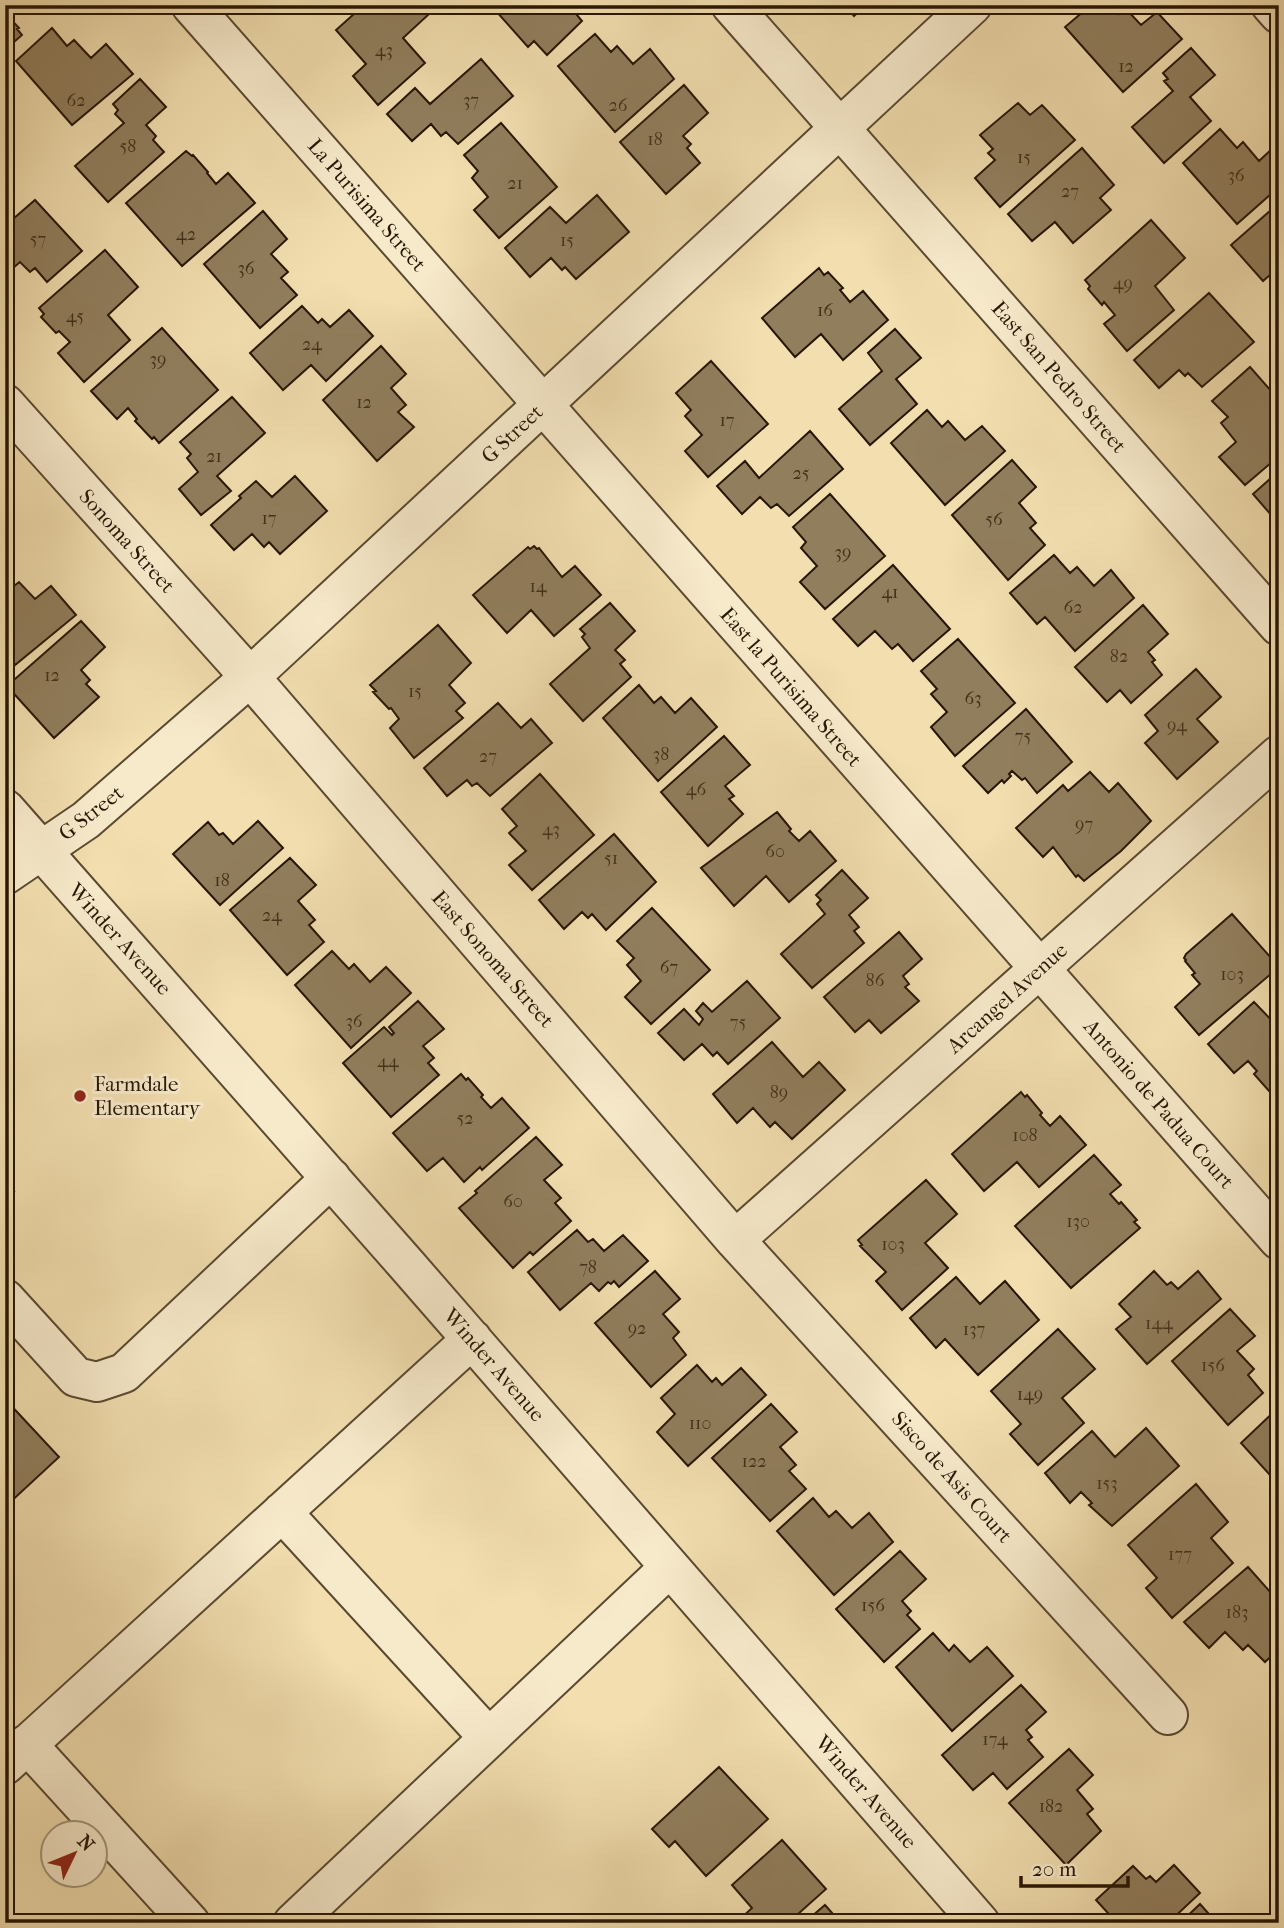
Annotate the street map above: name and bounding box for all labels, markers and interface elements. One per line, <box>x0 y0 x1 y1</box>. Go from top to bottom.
house number: 43 <box>375 40 393 61</box>
house number: 12 <box>1118 56 1134 77</box>
house number: 62 <box>66 90 86 111</box>
house number: 37 <box>463 90 479 111</box>
house number: 26 <box>608 95 628 116</box>
house number: 18 <box>647 129 663 150</box>
street label: La Purisima Street <box>303 134 431 277</box>
house number: 58 <box>120 136 136 157</box>
house number: 15 <box>1017 147 1031 168</box>
house number: 36 <box>1227 165 1245 186</box>
house number: 21 <box>507 173 523 194</box>
house number: 27 <box>1061 181 1079 202</box>
house number: 42 <box>176 224 196 245</box>
house number: 57 <box>30 229 47 250</box>
house number: 15 <box>560 230 574 251</box>
house number: 36 <box>237 258 255 279</box>
house number: 49 <box>1113 273 1133 294</box>
street label: East San Pedro Street <box>987 296 1132 458</box>
house number: 16 <box>817 300 833 321</box>
house number: 45 <box>66 306 84 327</box>
house number: 24 <box>302 334 322 355</box>
house number: 39 <box>150 349 166 370</box>
house number: 12 <box>356 392 372 413</box>
street label: G Street <box>476 399 548 468</box>
house number: 17 <box>719 410 735 431</box>
house number: 21 <box>206 446 222 467</box>
house number: 25 <box>792 463 810 484</box>
street label: Sonoma Street <box>74 484 180 598</box>
house number: 17 <box>261 508 277 529</box>
house number: 56 <box>985 509 1003 530</box>
house number: 39 <box>835 542 851 563</box>
house number: 14 <box>529 576 547 597</box>
house number: 41 <box>881 582 899 603</box>
house number: 62 <box>1063 597 1083 618</box>
street label: East la Purisima Street <box>715 603 867 772</box>
house number: 82 <box>1110 646 1128 667</box>
house number: 12 <box>44 665 60 686</box>
house number: 15 <box>408 681 422 702</box>
house number: 63 <box>964 688 982 709</box>
house number: 94 <box>1167 715 1187 736</box>
house number: 75 <box>1015 726 1031 747</box>
house number: 38 <box>653 744 669 765</box>
house number: 27 <box>479 746 497 767</box>
house number: 46 <box>686 779 706 800</box>
street label: G Street <box>54 780 128 845</box>
house number: 97 <box>1075 814 1093 835</box>
house number: 43 <box>542 819 560 840</box>
house number: 60 <box>765 841 785 862</box>
house number: 51 <box>604 848 618 869</box>
house number: 18 <box>214 870 230 891</box>
street label: Winder Avenue <box>63 878 176 1000</box>
street label: East Sonoma Street <box>427 886 559 1033</box>
house number: 24 <box>262 905 282 926</box>
street label: Arcangel Avenue <box>941 938 1072 1059</box>
house number: 67 <box>660 957 678 978</box>
house number: 103 <box>1220 964 1244 985</box>
house number: 86 <box>866 970 885 991</box>
house number: 36 <box>345 1011 363 1032</box>
house number: 75 <box>730 1012 746 1033</box>
street label: Antonio de Padua Court <box>1078 1014 1239 1194</box>
house number: 44 <box>377 1051 399 1072</box>
place label: Farmdale Elementary <box>94 1072 201 1120</box>
house number: 89 <box>770 1082 788 1103</box>
marker: Farmdale Elementary <box>72 1088 88 1104</box>
house number: 52 <box>456 1108 474 1129</box>
house number: 108 <box>1012 1125 1038 1146</box>
house number: 60 <box>503 1191 523 1212</box>
house number: 130 <box>1066 1211 1090 1232</box>
house number: 103 <box>881 1234 905 1255</box>
house number: 78 <box>579 1257 597 1278</box>
street label: Winder Avenue <box>438 1303 550 1426</box>
house number: 144 <box>1145 1313 1173 1334</box>
house number: 92 <box>628 1318 646 1339</box>
house number: 137 <box>963 1319 986 1340</box>
house number: 156 <box>1201 1355 1225 1376</box>
house number: 149 <box>1017 1384 1043 1405</box>
street label: Sisco de Asis Court <box>887 1406 1018 1548</box>
house number: 110 <box>689 1413 711 1434</box>
house number: 122 <box>742 1451 766 1472</box>
house number: 153 <box>1096 1473 1118 1494</box>
house number: 177 <box>1168 1544 1192 1565</box>
house number: 156 <box>861 1595 885 1616</box>
house number: 183 <box>1226 1602 1248 1623</box>
house number: 174 <box>982 1729 1008 1750</box>
street label: Winder Avenue <box>810 1730 922 1853</box>
house number: 182 <box>1039 1796 1063 1817</box>
north arrow <box>38 1820 108 1890</box>
text: N <box>73 1830 99 1856</box>
scale bar <box>1021 1844 1128 1888</box>
text: 20 m <box>1032 1857 1077 1881</box>

